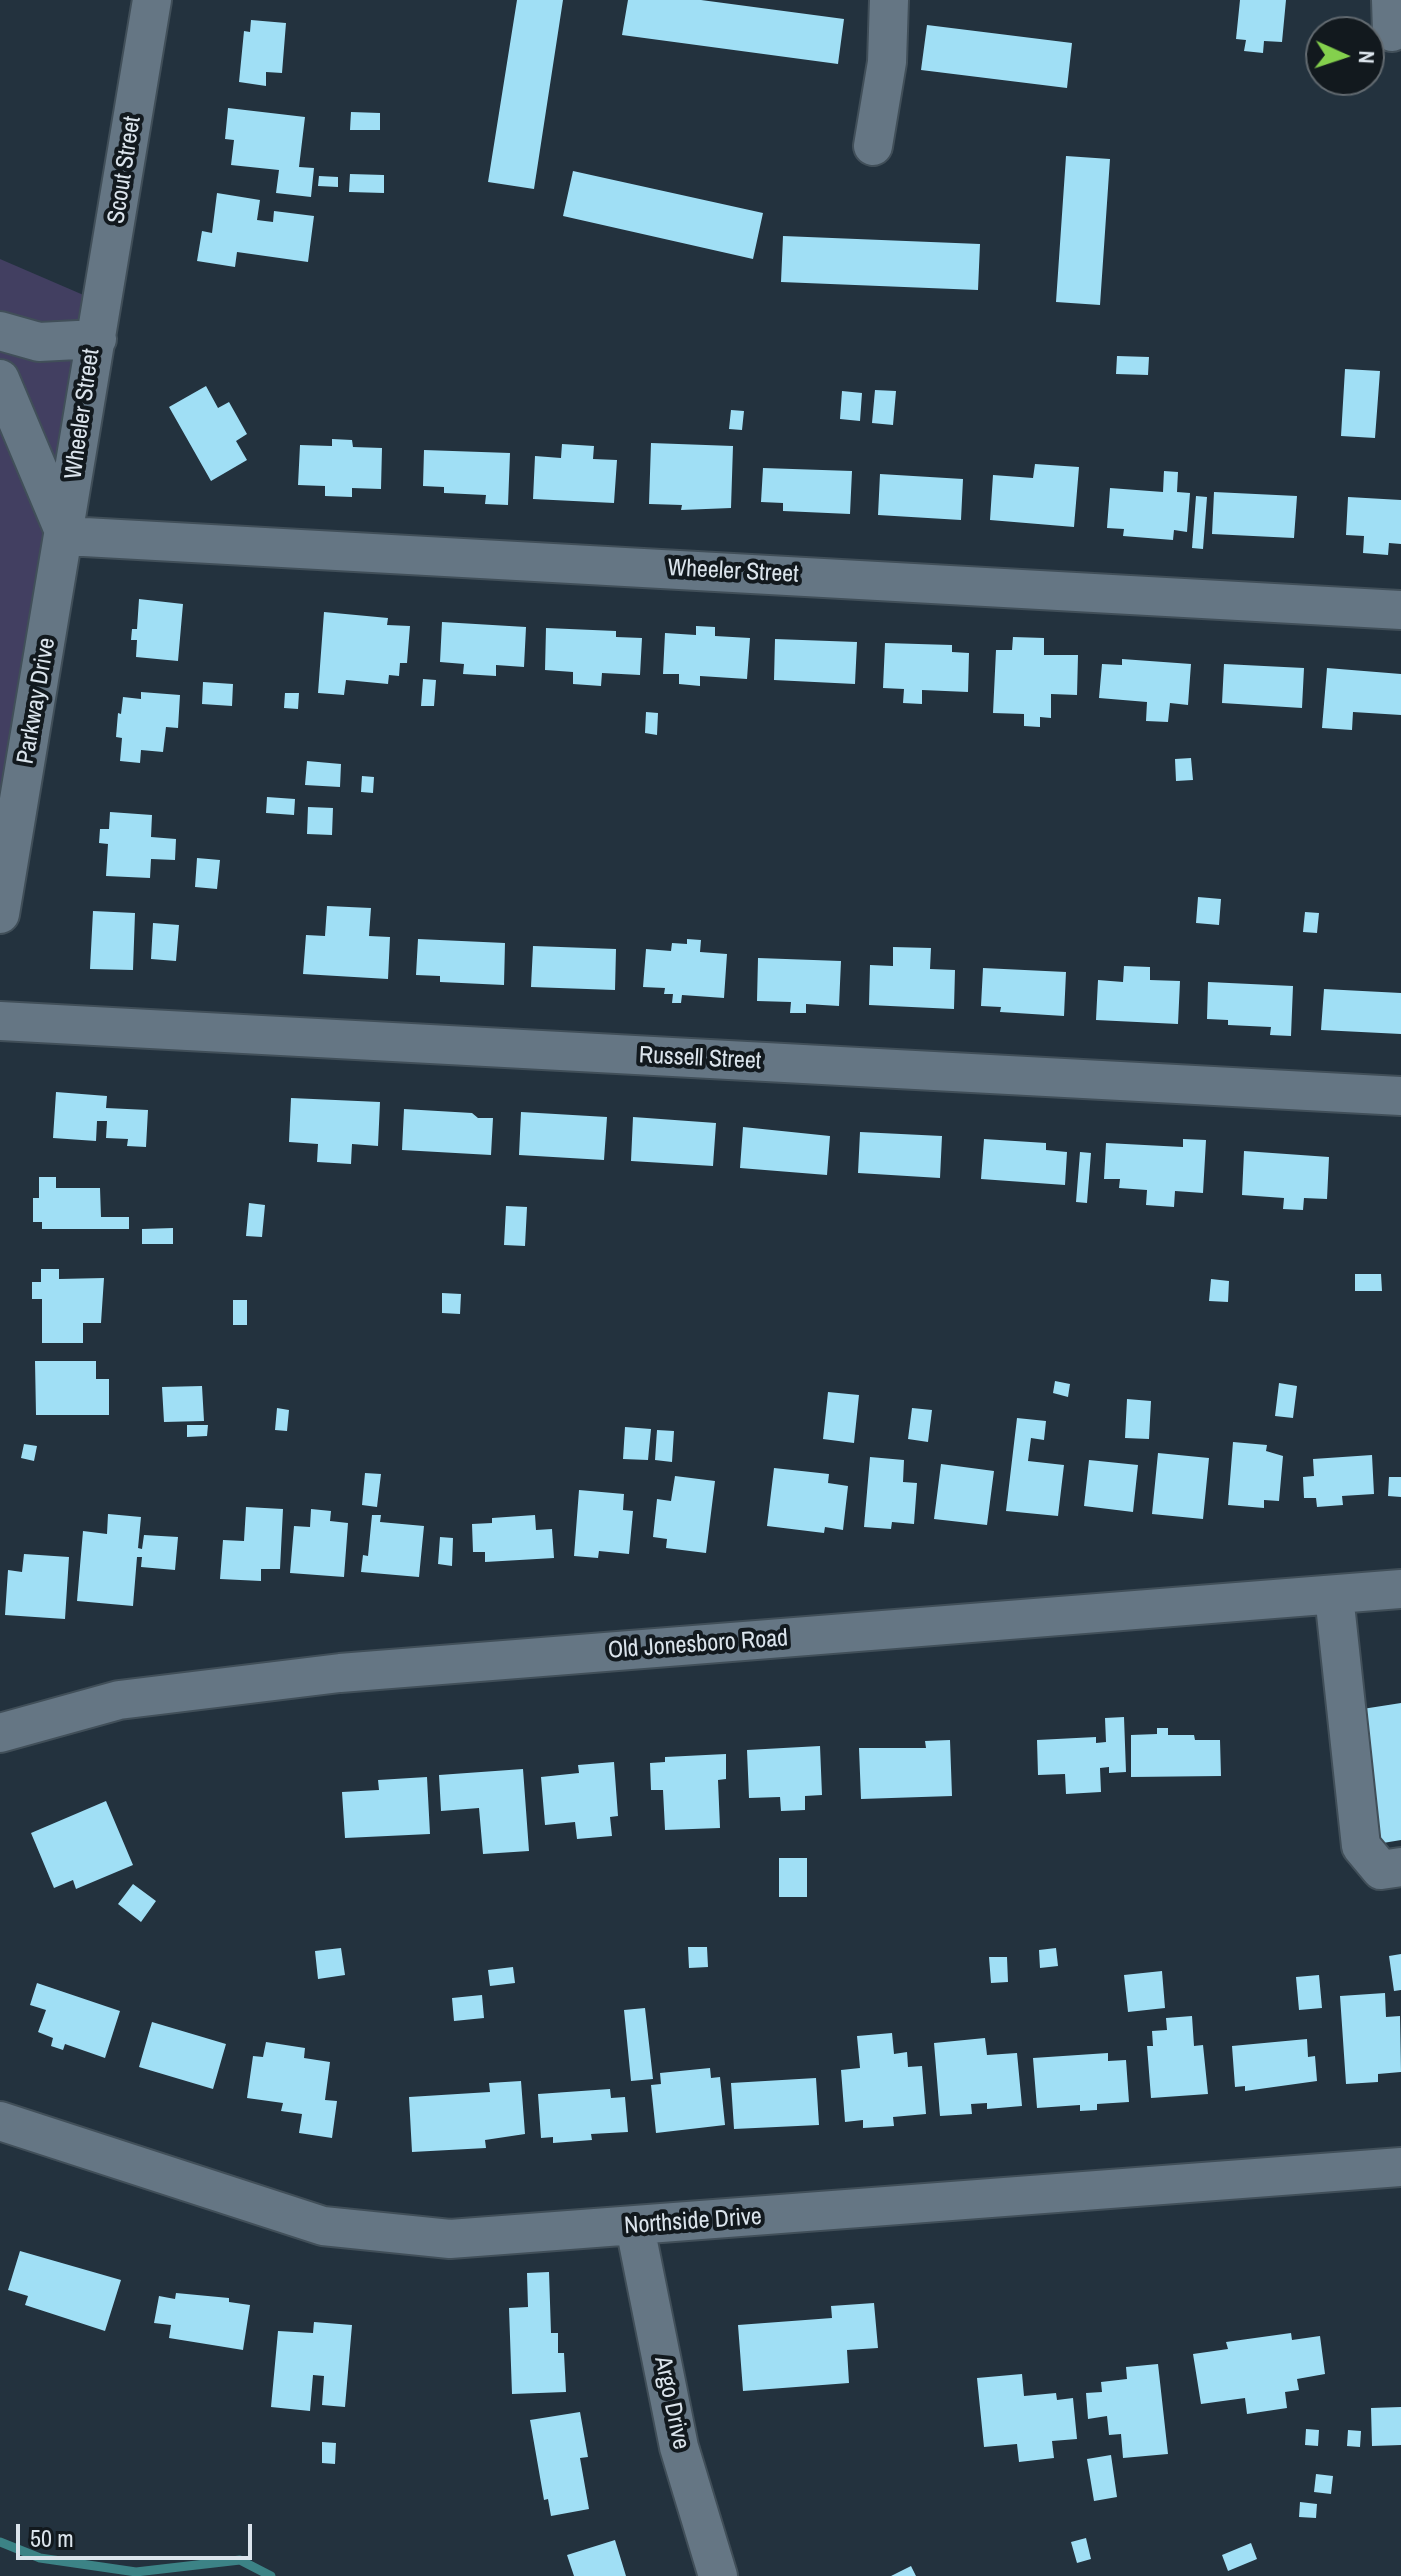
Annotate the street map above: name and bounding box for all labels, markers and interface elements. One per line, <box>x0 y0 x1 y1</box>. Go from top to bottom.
north arrow <box>1305 16 1385 96</box>
text: N <box>1352 50 1382 64</box>
street label: Scout Street <box>102 114 148 226</box>
street label: Wheeler Street <box>60 347 106 481</box>
street label: Wheeler Street <box>667 554 799 590</box>
street label: Parkway Drive <box>12 635 62 767</box>
street label: Russell Street <box>638 1041 762 1077</box>
street label: Old Jonesboro Road <box>607 1624 789 1666</box>
street label: Northside Drive <box>623 2203 763 2241</box>
street label: Argo Drive <box>647 2354 695 2452</box>
scale bar <box>20 2508 256 2558</box>
text: 50 m <box>30 2522 74 2554</box>

